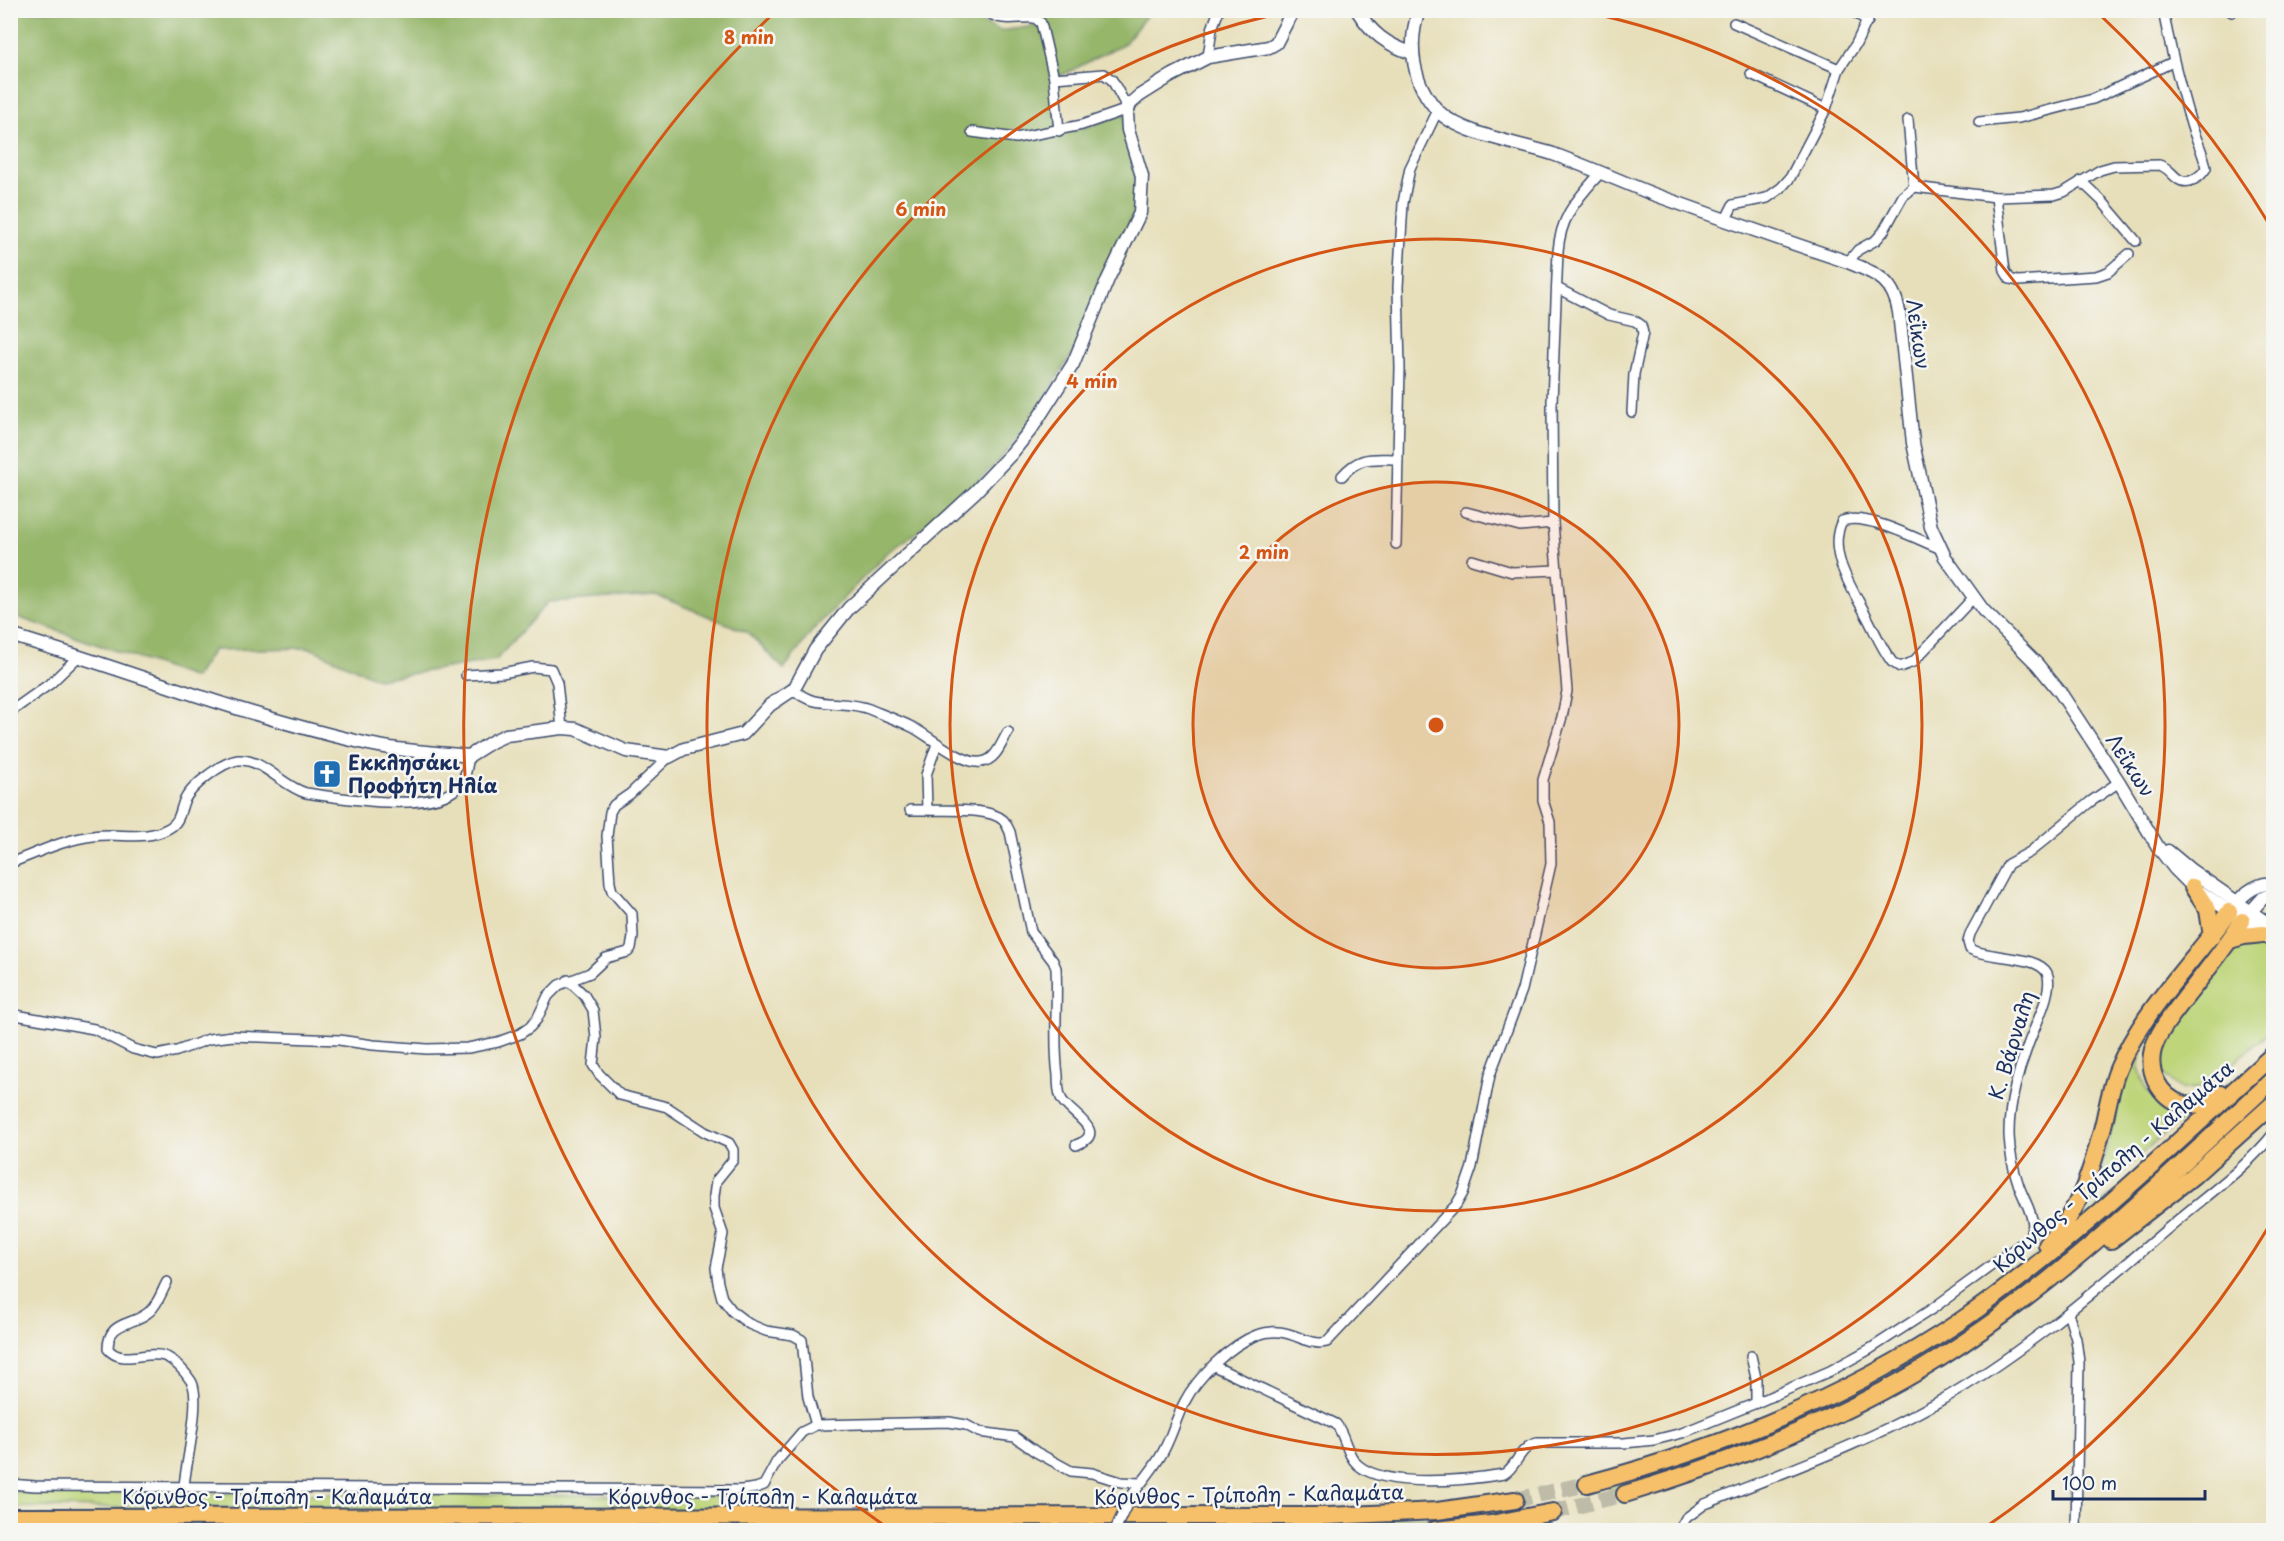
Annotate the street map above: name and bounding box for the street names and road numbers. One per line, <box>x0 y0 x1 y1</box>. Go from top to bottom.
street label: Λεΐκων <box>1899 297 1939 371</box>
street label: Λεΐκων <box>2099 727 2163 803</box>
street label: Κ. Βάρναλη <box>1980 987 2042 1103</box>
street label: Κόρινθος - Τρίπολη - Καλαμάτα <box>1986 1053 2240 1279</box>
street label: Κόρινθος - Τρίπολη - Καλαμάτα <box>1094 1476 1404 1512</box>
street label: Κόρινθος - Τρίπολη - Καλαμάτα <box>122 1481 432 1511</box>
street label: Κόρινθος - Τρίπολη - Καλαμάτα <box>608 1481 918 1511</box>

